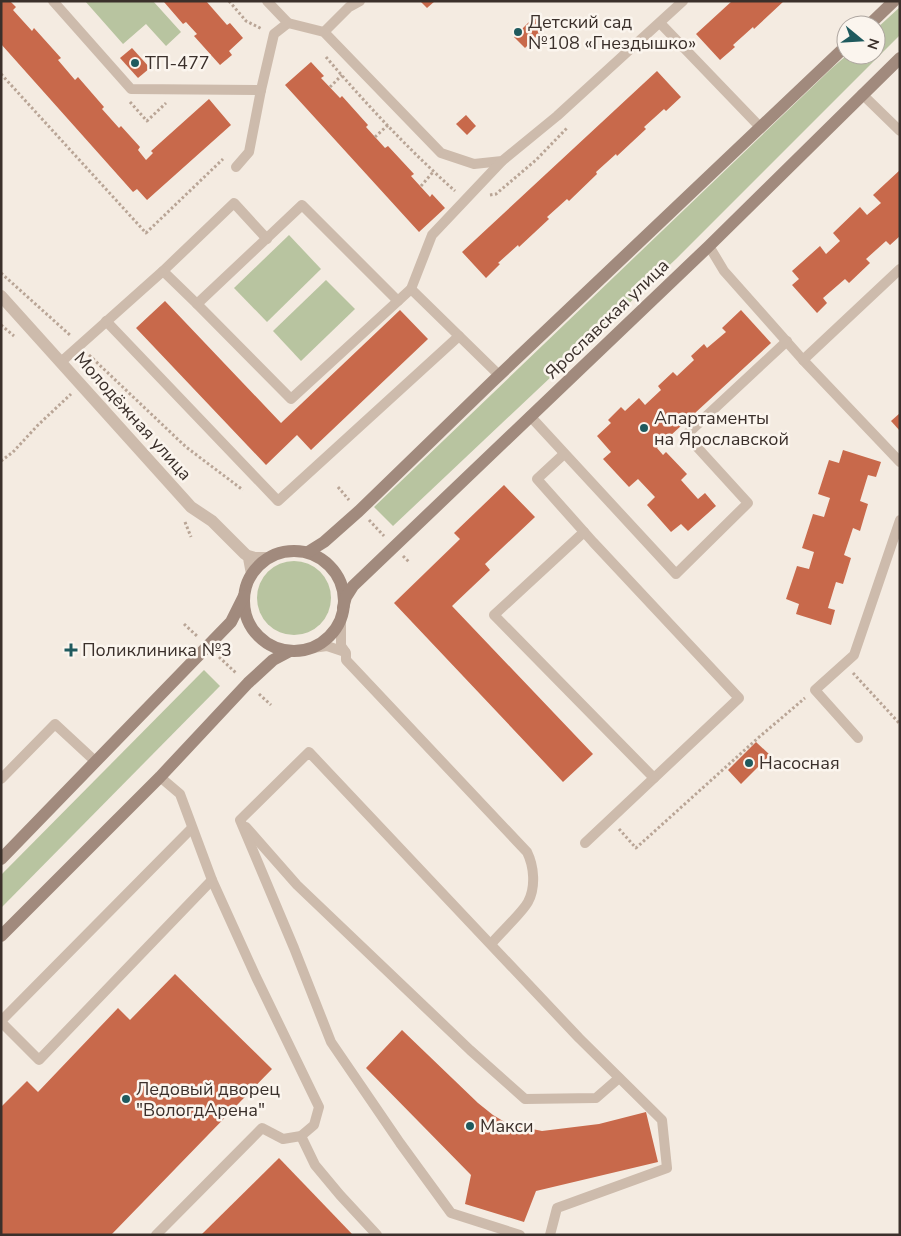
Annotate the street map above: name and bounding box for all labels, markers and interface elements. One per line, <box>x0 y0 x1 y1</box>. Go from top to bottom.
place label: Детский сад №108 «Гнездышко» <box>528 10 696 55</box>
north arrow <box>836 15 886 65</box>
marker: Детский сад №108 «Гнездышко» <box>512 26 524 38</box>
text: N <box>862 36 884 52</box>
place label: ТП-477 <box>145 51 209 75</box>
marker: ТП-477 <box>129 57 141 69</box>
street label: Ярославская улица <box>540 254 674 384</box>
street label: Молодёжная улица <box>69 347 197 485</box>
place label: Апартаменты на Ярославской <box>654 406 789 451</box>
marker: Апартаменты на Ярославской <box>638 422 650 434</box>
place label: Поликлиника №3 <box>82 638 232 662</box>
marker: Поликлиника №3 <box>64 643 78 657</box>
place label: Насосная <box>759 751 840 775</box>
marker: Насосная <box>743 757 755 769</box>
place label: Ледовый дворец "ВологдАрена" <box>136 1077 280 1122</box>
marker: Ледовый дворец "ВологдАрена" <box>120 1093 132 1105</box>
place label: Макси <box>480 1114 534 1138</box>
marker: Макси <box>464 1120 476 1132</box>

